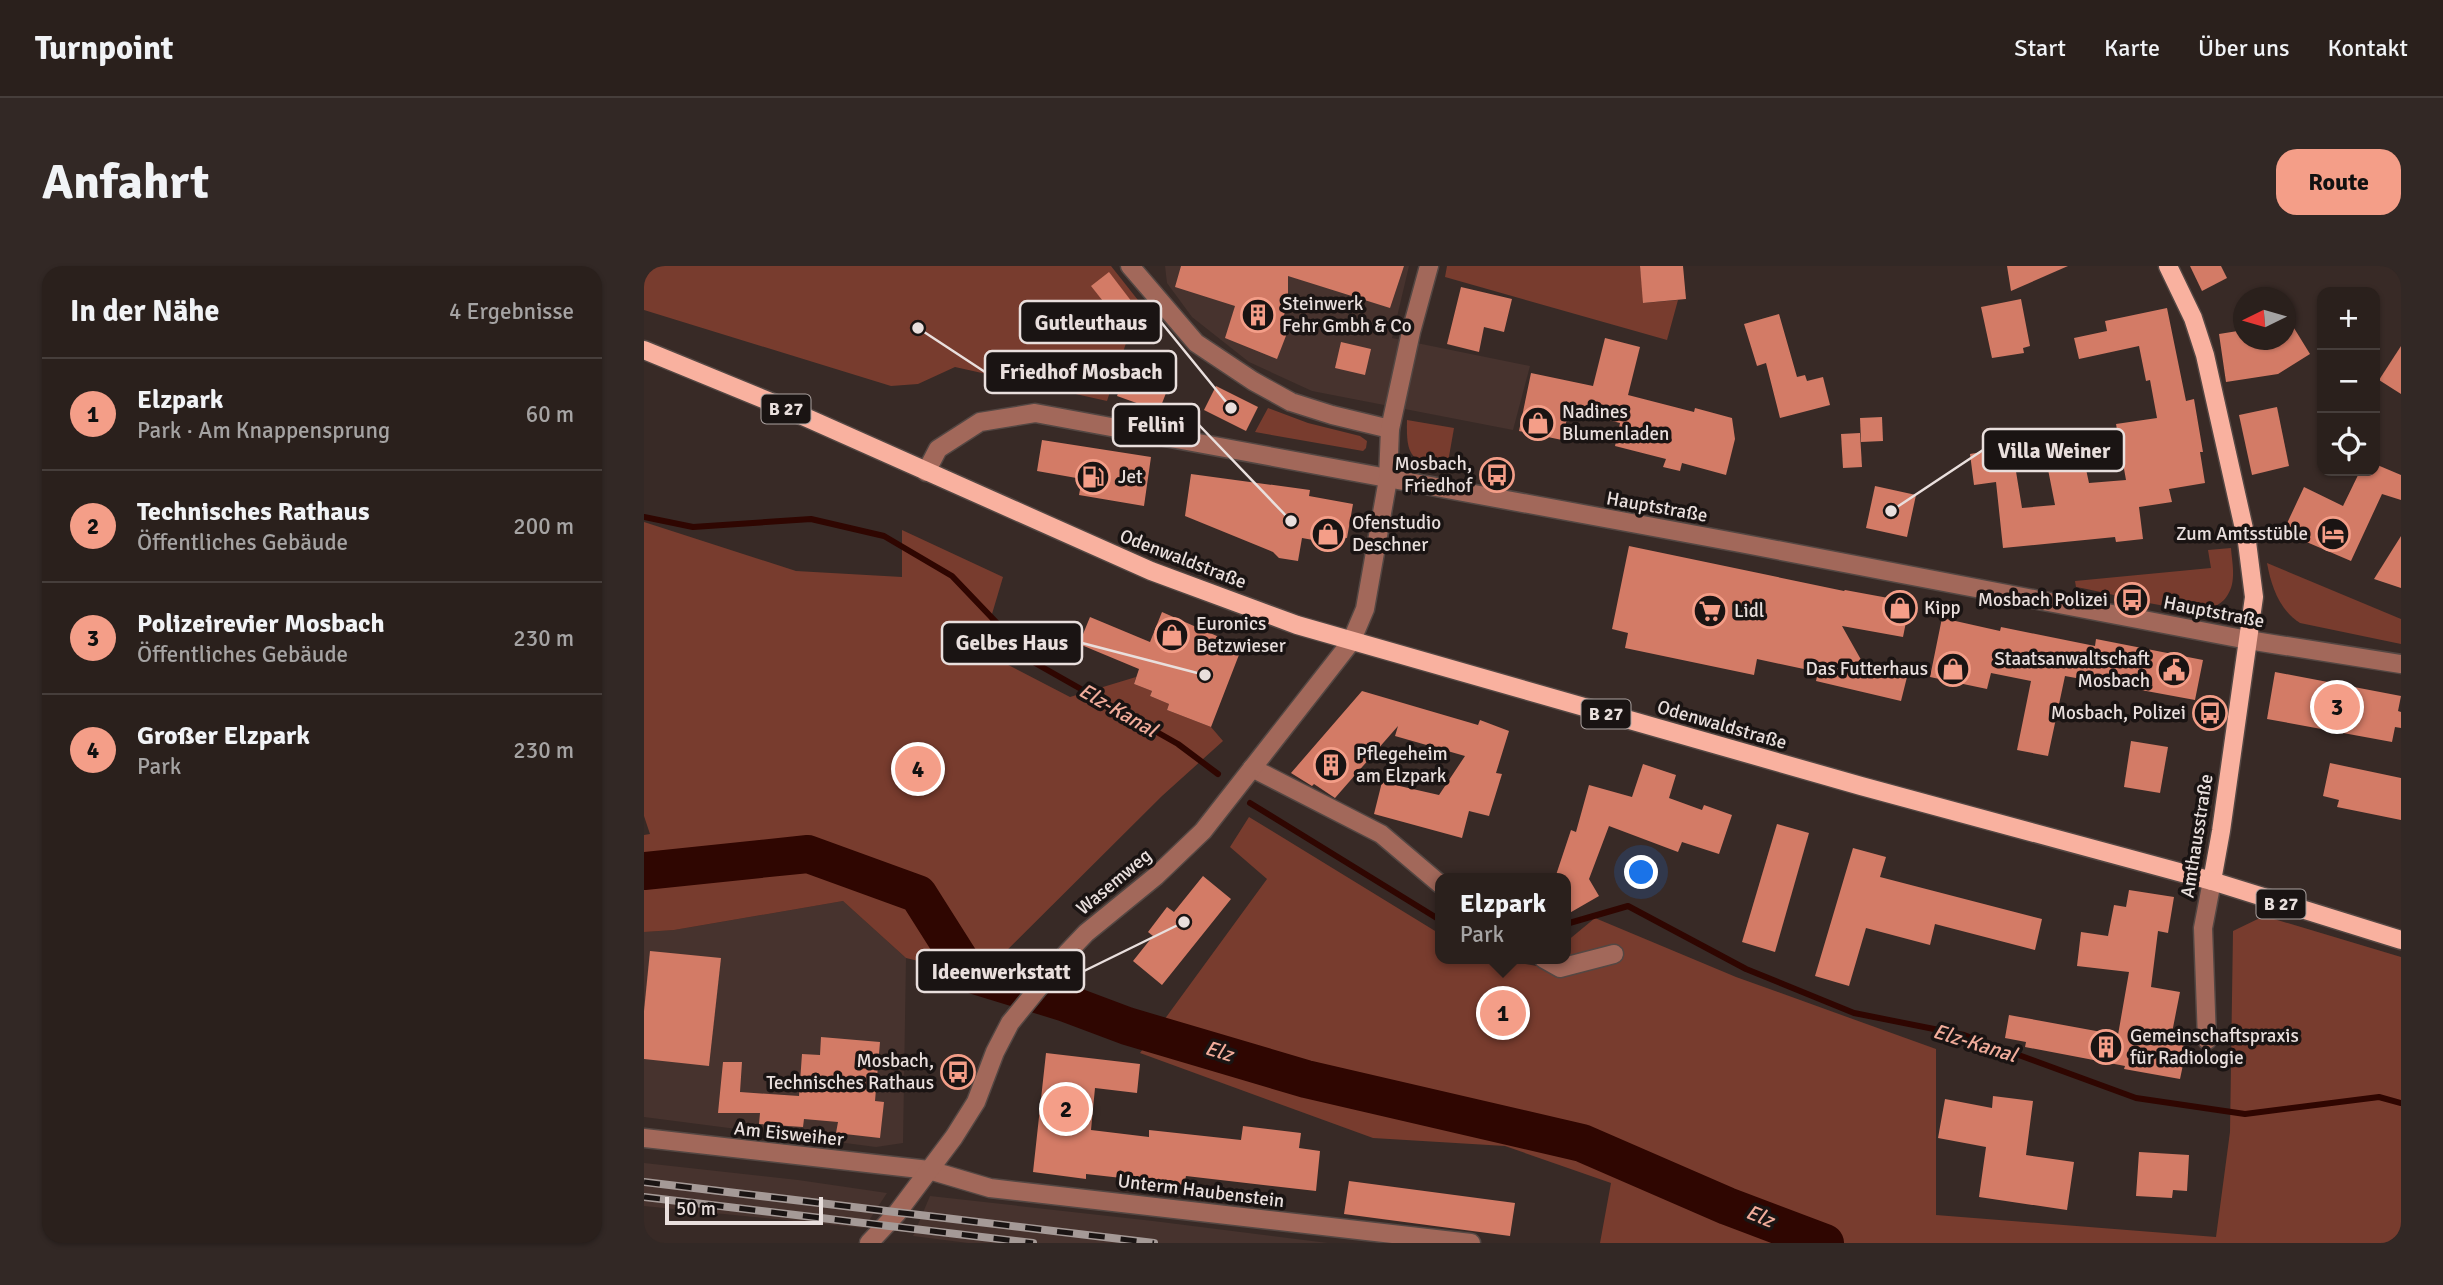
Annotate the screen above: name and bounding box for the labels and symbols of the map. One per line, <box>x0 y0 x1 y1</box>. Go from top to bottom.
north arrow <box>2233 287 2296 350</box>
place label: Steinwerk Fehr Gmbh & Co <box>1282 292 1412 338</box>
building icon: Steinwerk Fehr Gmbh & Co <box>1239 296 1277 334</box>
callout: Gutleuthaus <box>1020 301 1161 343</box>
text: Gutleuthaus <box>1035 310 1147 336</box>
callout: Friedhof Mosbach <box>985 351 1176 393</box>
text: Friedhof Mosbach <box>999 359 1163 385</box>
road number: B 27 <box>762 394 810 424</box>
place label: Nadines Blumenladen <box>1562 400 1669 446</box>
callout: Fellini <box>1113 404 1199 446</box>
shop icon: Nadines Blumenladen <box>1519 404 1557 442</box>
text: Fellini <box>1127 412 1185 438</box>
callout: Villa Weiner <box>1983 429 2124 471</box>
text: Villa Weiner <box>1998 438 2111 464</box>
place label: Mosbach, Friedhof <box>1394 452 1474 498</box>
bus stop icon: Mosbach, Friedhof <box>1478 456 1516 494</box>
fuel station icon: Jet <box>1074 458 1112 496</box>
place label: Jet <box>1118 465 1143 489</box>
street label: Hauptstraße <box>1604 486 1710 528</box>
place label: Ofenstudio Deschner <box>1352 511 1441 557</box>
shop icon: Ofenstudio Deschner <box>1309 515 1347 553</box>
hotel icon: Zum Amtsstüble <box>2314 515 2352 553</box>
place label: Zum Amtsstüble <box>2176 522 2308 546</box>
street label: Odenwaldstraße <box>1116 524 1250 594</box>
bus stop icon: Mosbach Polizei <box>2113 581 2151 619</box>
place label: Mosbach Polizei <box>1978 588 2108 612</box>
shop icon: Kipp <box>1881 589 1919 627</box>
street label: Hauptstraße <box>2161 590 2267 634</box>
supermarket icon: Lidl <box>1691 592 1729 630</box>
place label: Kipp <box>1924 596 1961 620</box>
place label: Lidl <box>1734 599 1764 623</box>
place label: Euronics Betzwieser <box>1196 612 1286 658</box>
shop icon: Euronics Betzwieser <box>1153 616 1191 654</box>
callout: Gelbes Haus <box>942 622 1082 664</box>
text: Gelbes Haus <box>956 630 1068 656</box>
place label: Staatsanwaltschaft Mosbach <box>1994 647 2150 693</box>
shop icon: Das Futterhaus <box>1934 650 1972 688</box>
public building icon: Staatsanwaltschaft Mosbach <box>2155 651 2193 689</box>
place label: Das Futterhaus <box>1806 657 1928 681</box>
water label: Elz-Kanal <box>1074 677 1163 744</box>
pin: 3 <box>2314 681 2360 733</box>
bus stop icon: Mosbach, Polizei <box>2191 694 2229 732</box>
street label: Odenwaldstraße <box>1654 695 1790 755</box>
road number: B 27 <box>1581 700 1630 728</box>
place label: Mosbach, Polizei <box>2051 701 2186 725</box>
place label: Pflegeheim am Elzpark <box>1356 742 1448 788</box>
pin: 4 <box>895 743 941 795</box>
building icon: Pflegeheim am Elzpark <box>1312 746 1350 784</box>
street label: Amthausstraße <box>2175 772 2219 900</box>
street label: Wasemweg <box>1072 844 1156 920</box>
your location <box>1624 855 1658 889</box>
road number: B 27 <box>2256 890 2306 918</box>
callout: Ideenwerkstatt <box>917 950 1084 992</box>
text: Ideenwerkstatt <box>931 959 1071 985</box>
pin: 1 <box>1480 987 1526 1039</box>
water label: Elz-Kanal <box>1930 1018 2022 1069</box>
place label: Gemeinschaftspraxis für Radiologie <box>2130 1024 2299 1070</box>
building icon: Gemeinschaftspraxis für Radiologie <box>2087 1028 2125 1066</box>
water label: Elz <box>1202 1035 1238 1068</box>
place label: Mosbach, Technisches Rathaus <box>766 1049 934 1095</box>
bus stop icon: Mosbach, Technisches Rathaus <box>939 1053 977 1091</box>
pin: 2 <box>1043 1083 1089 1135</box>
street label: Am Eisweiher <box>733 1116 845 1152</box>
street label: Unterm Haubenstein <box>1116 1169 1286 1213</box>
scale bar <box>665 1194 822 1226</box>
water label: Elz <box>1742 1199 1779 1234</box>

